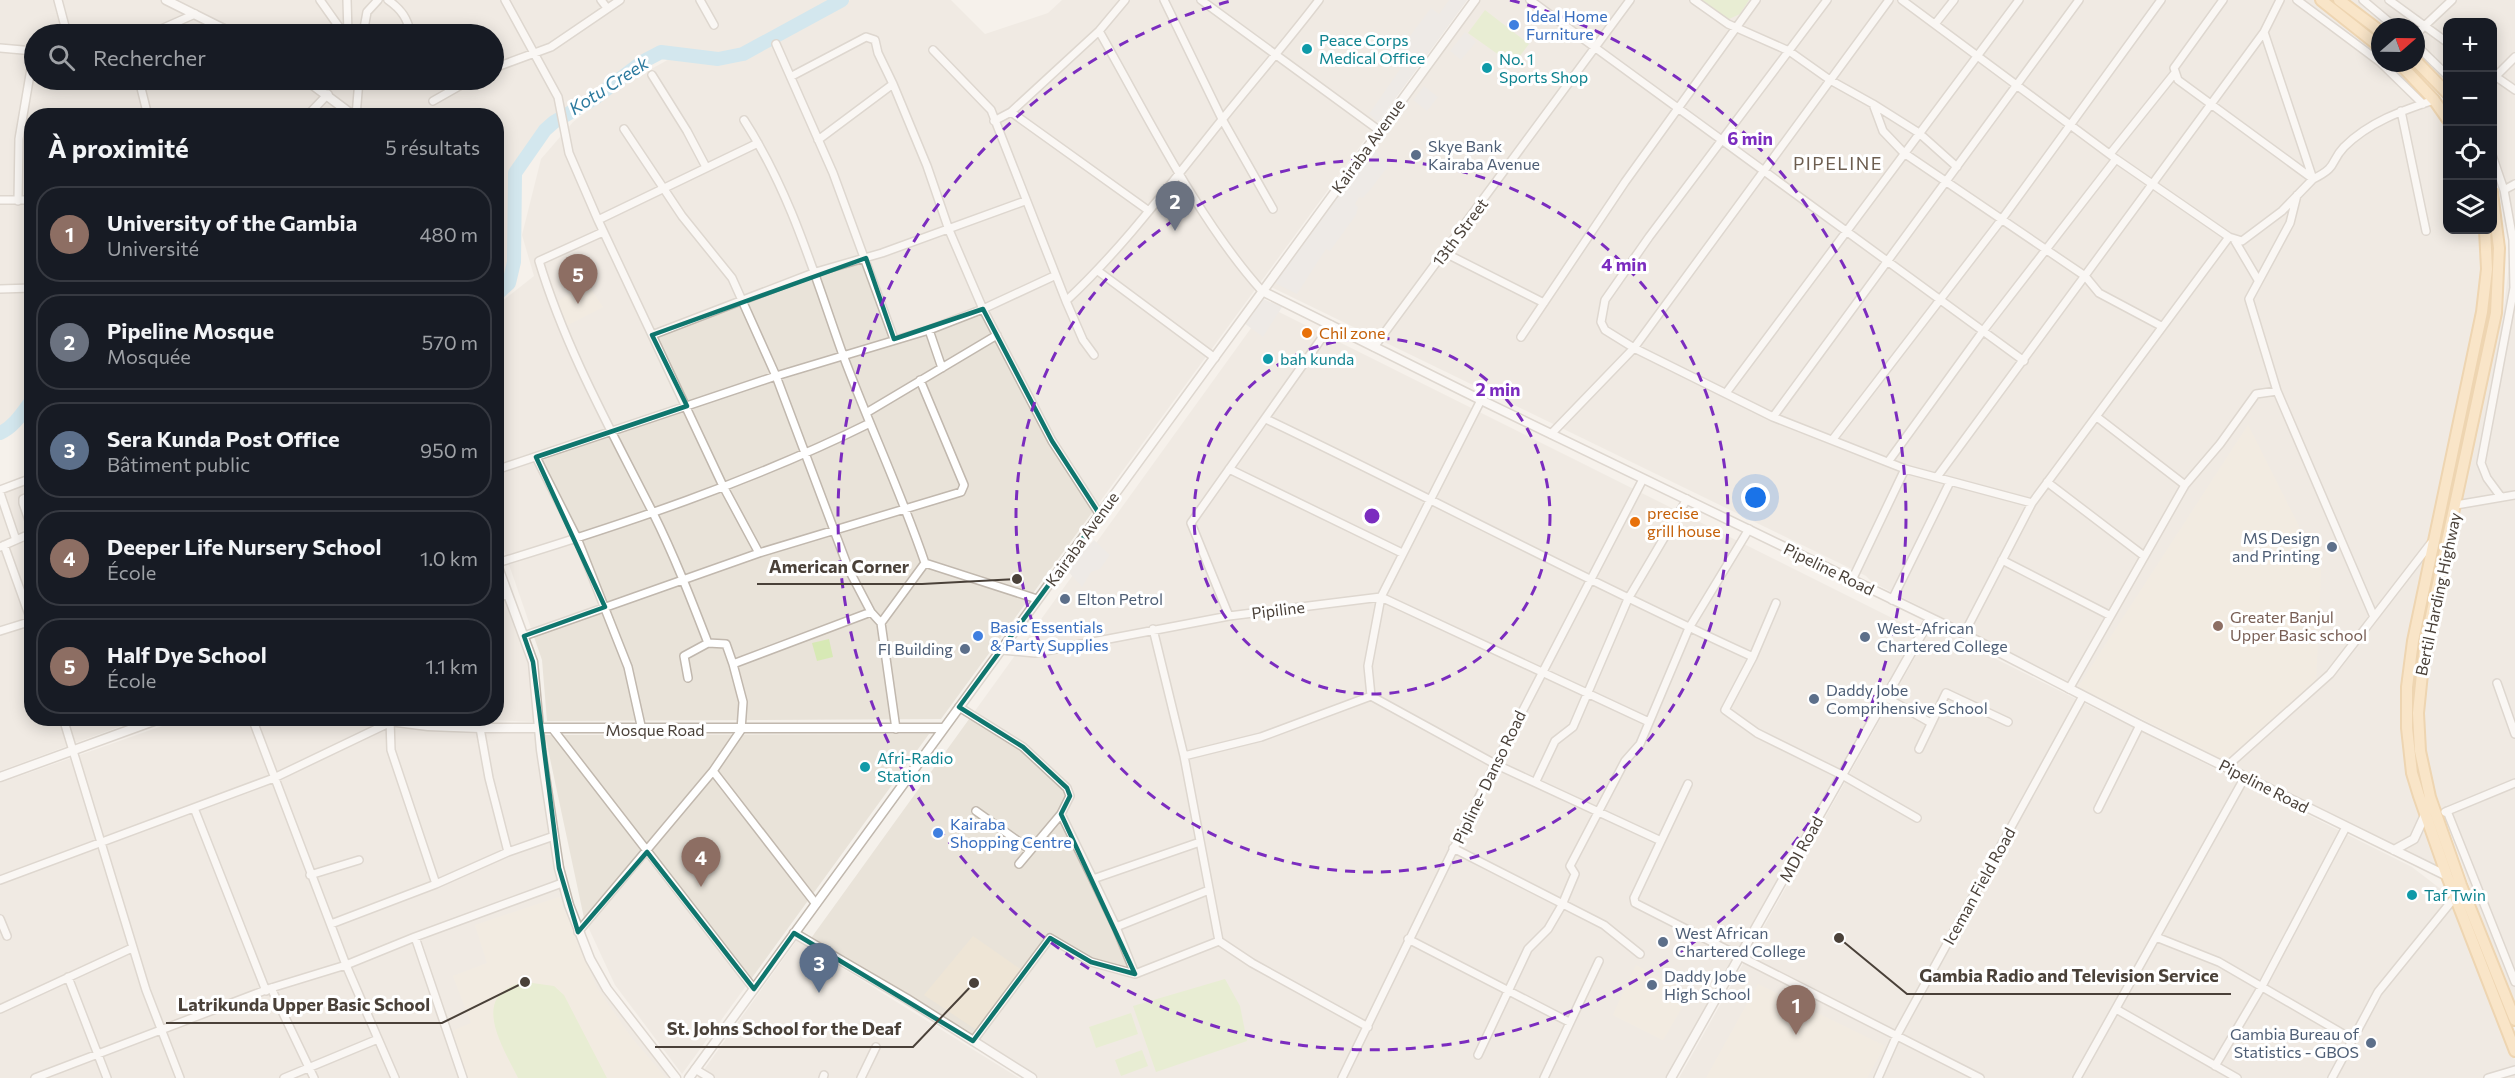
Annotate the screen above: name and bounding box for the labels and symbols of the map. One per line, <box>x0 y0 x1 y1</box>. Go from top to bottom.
place label: Ideal Home Furniture <box>1526 6 1608 43</box>
marker: Ideal Home Furniture <box>1507 18 1521 32</box>
north arrow <box>2371 18 2425 72</box>
place label: Peace Corps Medical Office <box>1319 30 1425 67</box>
marker: Peace Corps Medical Office <box>1300 42 1314 56</box>
place label: No. 1 Sports Shop <box>1499 49 1588 86</box>
water label: Kotu Creek <box>565 51 653 119</box>
marker: No. 1 Sports Shop <box>1480 61 1494 75</box>
street label: Kairaba Avenue <box>1327 95 1408 197</box>
text: 6 min <box>1727 127 1773 149</box>
place label: Skye Bank Kairaba Avenue <box>1428 136 1540 173</box>
marker: Skye Bank Kairaba Avenue <box>1409 148 1423 162</box>
district label: PIPELINE <box>1793 152 1883 174</box>
pin: 2 <box>1156 182 1194 231</box>
street label: 13th Street <box>1428 194 1492 269</box>
text: 4 min <box>1601 253 1647 275</box>
pin: 5 <box>558 254 598 304</box>
place label: Chil zone <box>1319 323 1385 342</box>
marker: Chil zone <box>1300 326 1314 340</box>
place label: bah kunda <box>1280 349 1354 368</box>
marker: bah kunda <box>1261 352 1275 366</box>
text: 2 min <box>1476 378 1520 400</box>
your location <box>1741 483 1770 512</box>
street label: Kairaba Avenue <box>1041 488 1122 590</box>
place label: precise grill house <box>1647 503 1721 540</box>
centre of rings <box>1362 506 1382 526</box>
street label: Bertil Harding Highway <box>2411 510 2464 677</box>
marker: precise grill house <box>1628 515 1642 529</box>
place label: MS Design and Printing <box>2232 528 2320 565</box>
street label: Pipeline Road <box>1781 538 1878 599</box>
marker: MS Design and Printing <box>2325 540 2339 554</box>
callout: American Corner <box>757 548 922 584</box>
text: American Corner <box>769 555 910 577</box>
place label: Elton Petrol <box>1077 589 1163 608</box>
marker: Elton Petrol <box>1058 592 1072 606</box>
street label: Pipiline <box>1250 597 1306 622</box>
place label: Greater Banjul Upper Basic school <box>2230 607 2367 644</box>
place label: Basic Essentials & Party Supplies <box>990 617 1109 654</box>
place label: West-African Chartered College <box>1877 618 2008 655</box>
marker: Greater Banjul Upper Basic school <box>2211 619 2225 633</box>
marker: Basic Essentials & Party Supplies <box>971 629 985 643</box>
marker: West-African Chartered College <box>1858 630 1872 644</box>
place label: FI Building <box>878 639 953 658</box>
marker: FI Building <box>958 642 972 656</box>
place label: Daddy Jobe Comprihensive School <box>1826 680 1988 717</box>
marker: Daddy Jobe Comprihensive School <box>1807 692 1821 706</box>
street label: Pipline- Danso Road <box>1448 707 1529 846</box>
street label: Mosque Road <box>605 720 705 739</box>
place label: Afri-Radio Station <box>877 748 953 785</box>
street label: Pipeline Road <box>2216 755 2312 816</box>
marker: Afri-Radio Station <box>858 760 872 774</box>
street label: MDI Road <box>1775 813 1826 885</box>
place label: Kairaba Shopping Centre <box>950 814 1072 851</box>
street label: Iceman Field Road <box>1939 824 2019 948</box>
marker: Kairaba Shopping Centre <box>931 826 945 840</box>
pin: 4 <box>682 838 720 887</box>
place label: Taf Twin <box>2424 885 2486 904</box>
marker: Taf Twin <box>2405 888 2419 902</box>
place label: West African Chartered College <box>1675 923 1806 960</box>
marker: West African Chartered College <box>1656 935 1670 949</box>
pin: 3 <box>800 944 838 993</box>
callout: Gambia Radio and Television Service <box>1907 958 2231 994</box>
text: Gambia Radio and Television Service <box>1919 964 2219 986</box>
place label: Daddy Jobe High School <box>1664 966 1751 1003</box>
marker: Daddy Jobe High School <box>1645 978 1659 992</box>
pin: 1 <box>1776 986 1816 1035</box>
callout: Latrikunda Upper Basic School <box>166 987 442 1023</box>
text: Latrikunda Upper Basic School <box>178 993 430 1015</box>
callout: St. Johns School for the Deaf <box>655 1011 913 1047</box>
text: St. Johns School for the Deaf <box>667 1017 902 1039</box>
place label: Gambia Bureau of Statistics - GBOS <box>2230 1024 2360 1061</box>
marker: Gambia Bureau of Statistics - GBOS <box>2364 1036 2378 1050</box>

